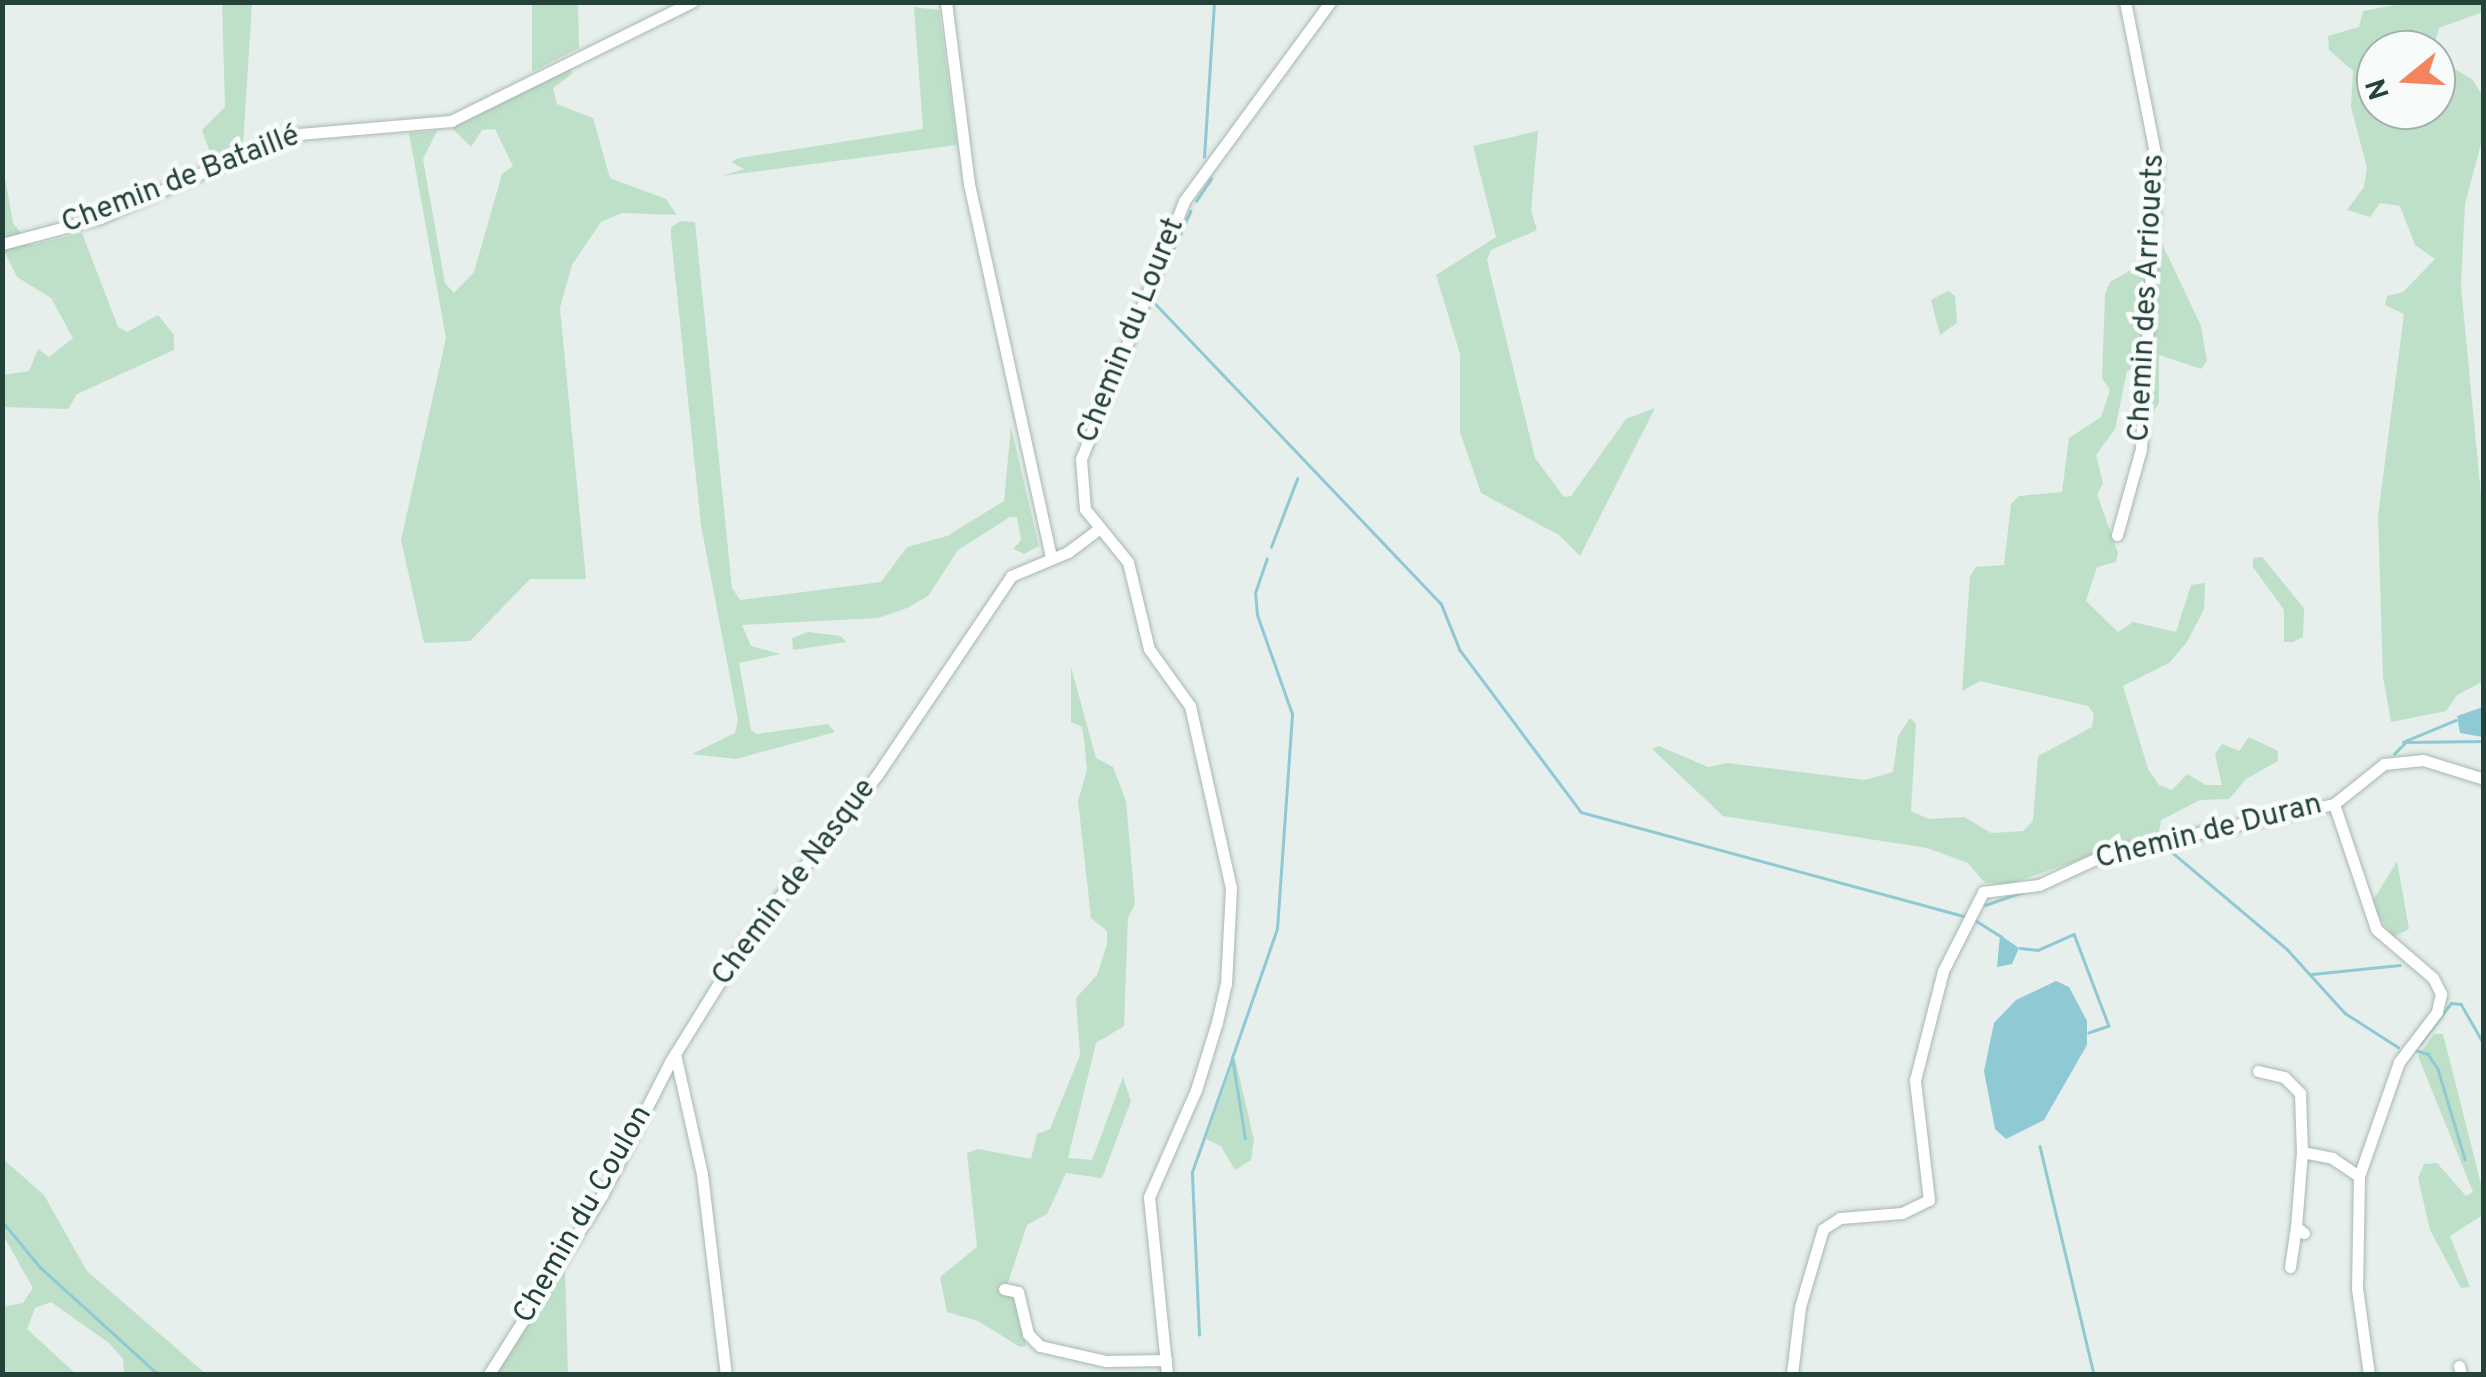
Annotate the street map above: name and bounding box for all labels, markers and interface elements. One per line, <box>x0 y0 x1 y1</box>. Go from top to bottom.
north arrow <box>2356 30 2456 130</box>
text: N <box>2359 74 2400 104</box>
street label: Chemin de Bataillé <box>57 119 305 243</box>
street label: Chemin des Arriouets <box>2122 153 2174 443</box>
street label: Chemin du Louret <box>1070 213 1194 449</box>
street label: Chemin de Nasque <box>705 772 885 994</box>
street label: Chemin de Duran <box>2092 787 2326 879</box>
street label: Chemin du Coulon <box>507 1100 661 1330</box>

